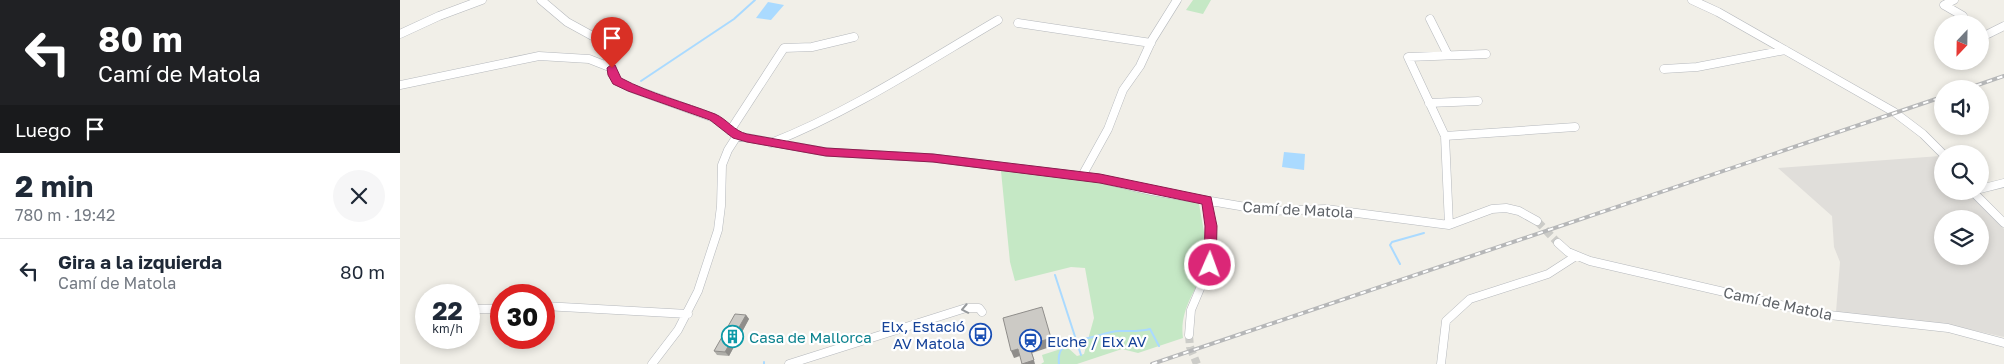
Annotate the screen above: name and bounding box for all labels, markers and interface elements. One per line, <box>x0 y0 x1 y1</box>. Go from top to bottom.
north arrow <box>1934 15 1989 70</box>
map controls <box>1934 15 1989 265</box>
pin <box>591 17 633 68</box>
text: 80 m <box>98 18 183 60</box>
icon: left <box>15 20 80 85</box>
icon: arrive <box>598 24 626 52</box>
text: Camí de Matola <box>98 60 261 87</box>
button: sound <box>1934 80 1989 135</box>
icon: arrive <box>81 115 109 143</box>
text: Luego <box>15 118 71 141</box>
button: search <box>1934 145 1989 200</box>
text: 2 min <box>15 168 93 204</box>
button: close <box>333 170 385 222</box>
street label: Camí de Matola <box>1242 197 1354 221</box>
text: 780 m · 19:42 <box>15 205 115 225</box>
button: layers <box>1934 210 1989 265</box>
position arrow <box>1183 238 1235 290</box>
text: Gira a la izquierda <box>58 250 222 273</box>
icon: left <box>15 257 43 285</box>
text: 80 m <box>340 260 385 283</box>
text: Camí de Matola <box>58 273 176 293</box>
street label: Camí de Matola <box>1722 283 1834 323</box>
speed limit sign: 30 <box>490 284 555 349</box>
text: 22 <box>432 295 463 326</box>
one-way arrow <box>961 303 969 314</box>
place label: Elx, Estació AV Matola <box>881 317 965 352</box>
text: km/h <box>432 321 463 336</box>
bus stop icon: Elx, Estació AV Matola <box>969 323 993 347</box>
building icon: Casa de Mallorca <box>721 325 745 349</box>
place label: Casa de Mallorca <box>749 328 872 346</box>
station icon: Elche / Elx AV <box>1019 329 1043 353</box>
place label: Elche / Elx AV <box>1047 332 1147 350</box>

